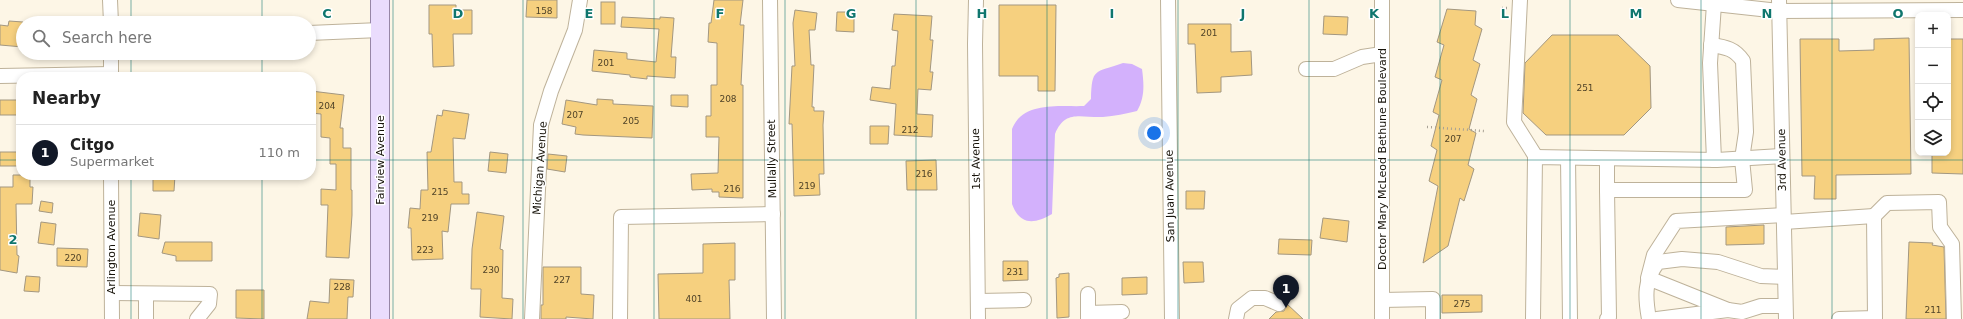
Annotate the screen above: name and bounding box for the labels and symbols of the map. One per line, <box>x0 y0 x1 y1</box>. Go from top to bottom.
text: C <box>322 6 332 21</box>
text: D <box>453 6 464 21</box>
house number: 158 <box>535 6 553 16</box>
text: E <box>585 6 593 21</box>
text: F <box>716 6 724 21</box>
text: G <box>846 6 856 21</box>
text: H <box>977 6 987 21</box>
text: I <box>1110 6 1114 21</box>
text: J <box>1240 6 1245 21</box>
text: K <box>1369 6 1380 21</box>
text: L <box>1501 6 1509 21</box>
text: M <box>1630 6 1642 21</box>
text: N <box>1762 6 1772 21</box>
text: O <box>1892 6 1904 21</box>
house number: 201 <box>1200 28 1218 38</box>
street label: Doctor Mary McLeod Bethune Boulevard <box>1376 48 1389 270</box>
house number: 201 <box>597 58 615 68</box>
house number: 251 <box>1576 83 1594 93</box>
house number: 208 <box>719 94 737 104</box>
house number: 204 <box>318 101 336 111</box>
house number: 207 <box>566 110 584 120</box>
street label: Fairview Avenue <box>374 115 387 205</box>
house number: 205 <box>622 116 640 126</box>
street label: Mullally Street <box>765 119 779 199</box>
street label: Michigan Avenue <box>530 121 550 215</box>
your location <box>1144 123 1164 143</box>
house number: 212 <box>901 125 919 135</box>
street label: 1st Avenue <box>969 128 983 190</box>
street label: 3rd Avenue <box>1775 128 1789 191</box>
house number: 207 <box>1444 134 1462 144</box>
street label: San Juan Avenue <box>1163 149 1177 242</box>
house number: 216 <box>915 169 933 179</box>
house number: 219 <box>798 181 816 191</box>
house number: 216 <box>723 184 741 194</box>
house number: 215 <box>431 187 449 197</box>
street label: Arlington Avenue <box>105 200 118 294</box>
house number: 219 <box>421 213 439 223</box>
text: 2 <box>8 232 18 247</box>
house number: 223 <box>416 245 434 255</box>
house number: 220 <box>64 253 82 263</box>
house number: 230 <box>482 265 500 275</box>
house number: 231 <box>1006 267 1024 277</box>
house number: 227 <box>553 275 571 285</box>
pin: 1 <box>1273 275 1299 308</box>
house number: 228 <box>333 282 351 292</box>
house number: 401 <box>685 294 703 304</box>
house number: 275 <box>1453 299 1471 309</box>
house number: 211 <box>1924 305 1942 315</box>

